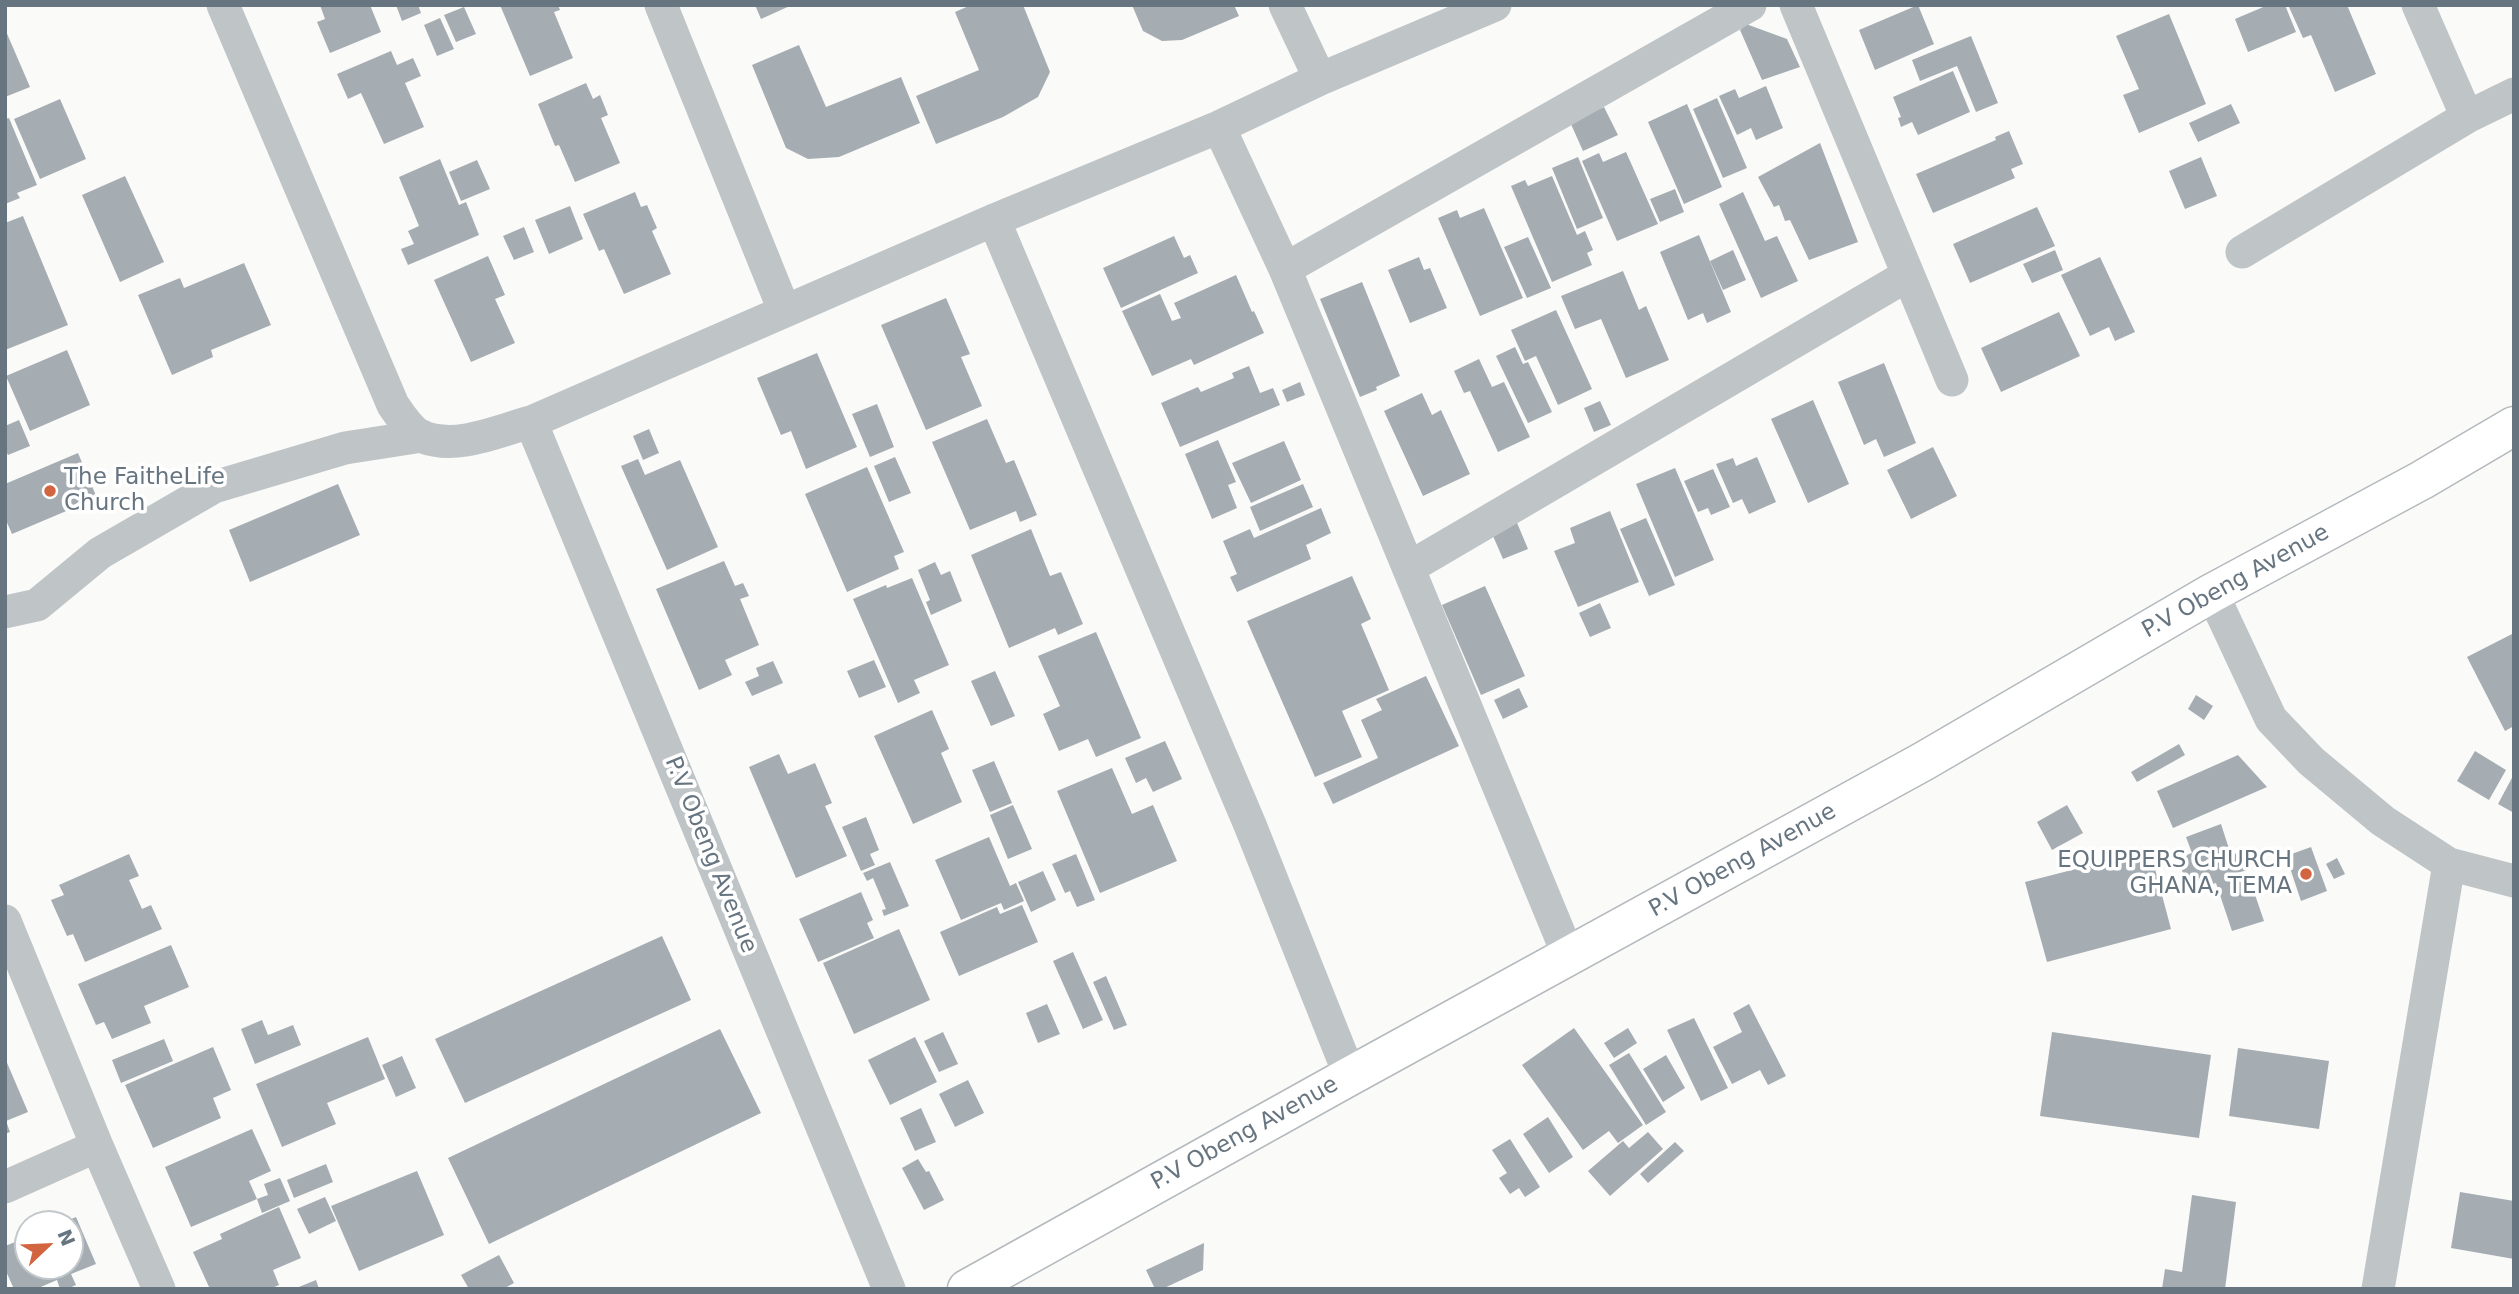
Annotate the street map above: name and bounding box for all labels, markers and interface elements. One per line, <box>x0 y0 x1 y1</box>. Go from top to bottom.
place label: The FaitheLife Church <box>64 464 225 518</box>
marker: The FaitheLife Church <box>42 483 58 499</box>
street label: P.V Obeng Avenue <box>2138 519 2334 645</box>
street label: P.V Obeng Avenue <box>658 753 762 957</box>
street label: P.V Obeng Avenue <box>1645 798 1841 924</box>
place label: EQUIPPERS CHURCH GHANA, TEMA <box>2057 847 2292 901</box>
marker: EQUIPPERS CHURCH GHANA, TEMA <box>2298 866 2314 882</box>
street label: P.V Obeng Avenue <box>1147 1071 1343 1197</box>
north arrow <box>14 1210 84 1280</box>
text: N <box>53 1226 80 1249</box>

